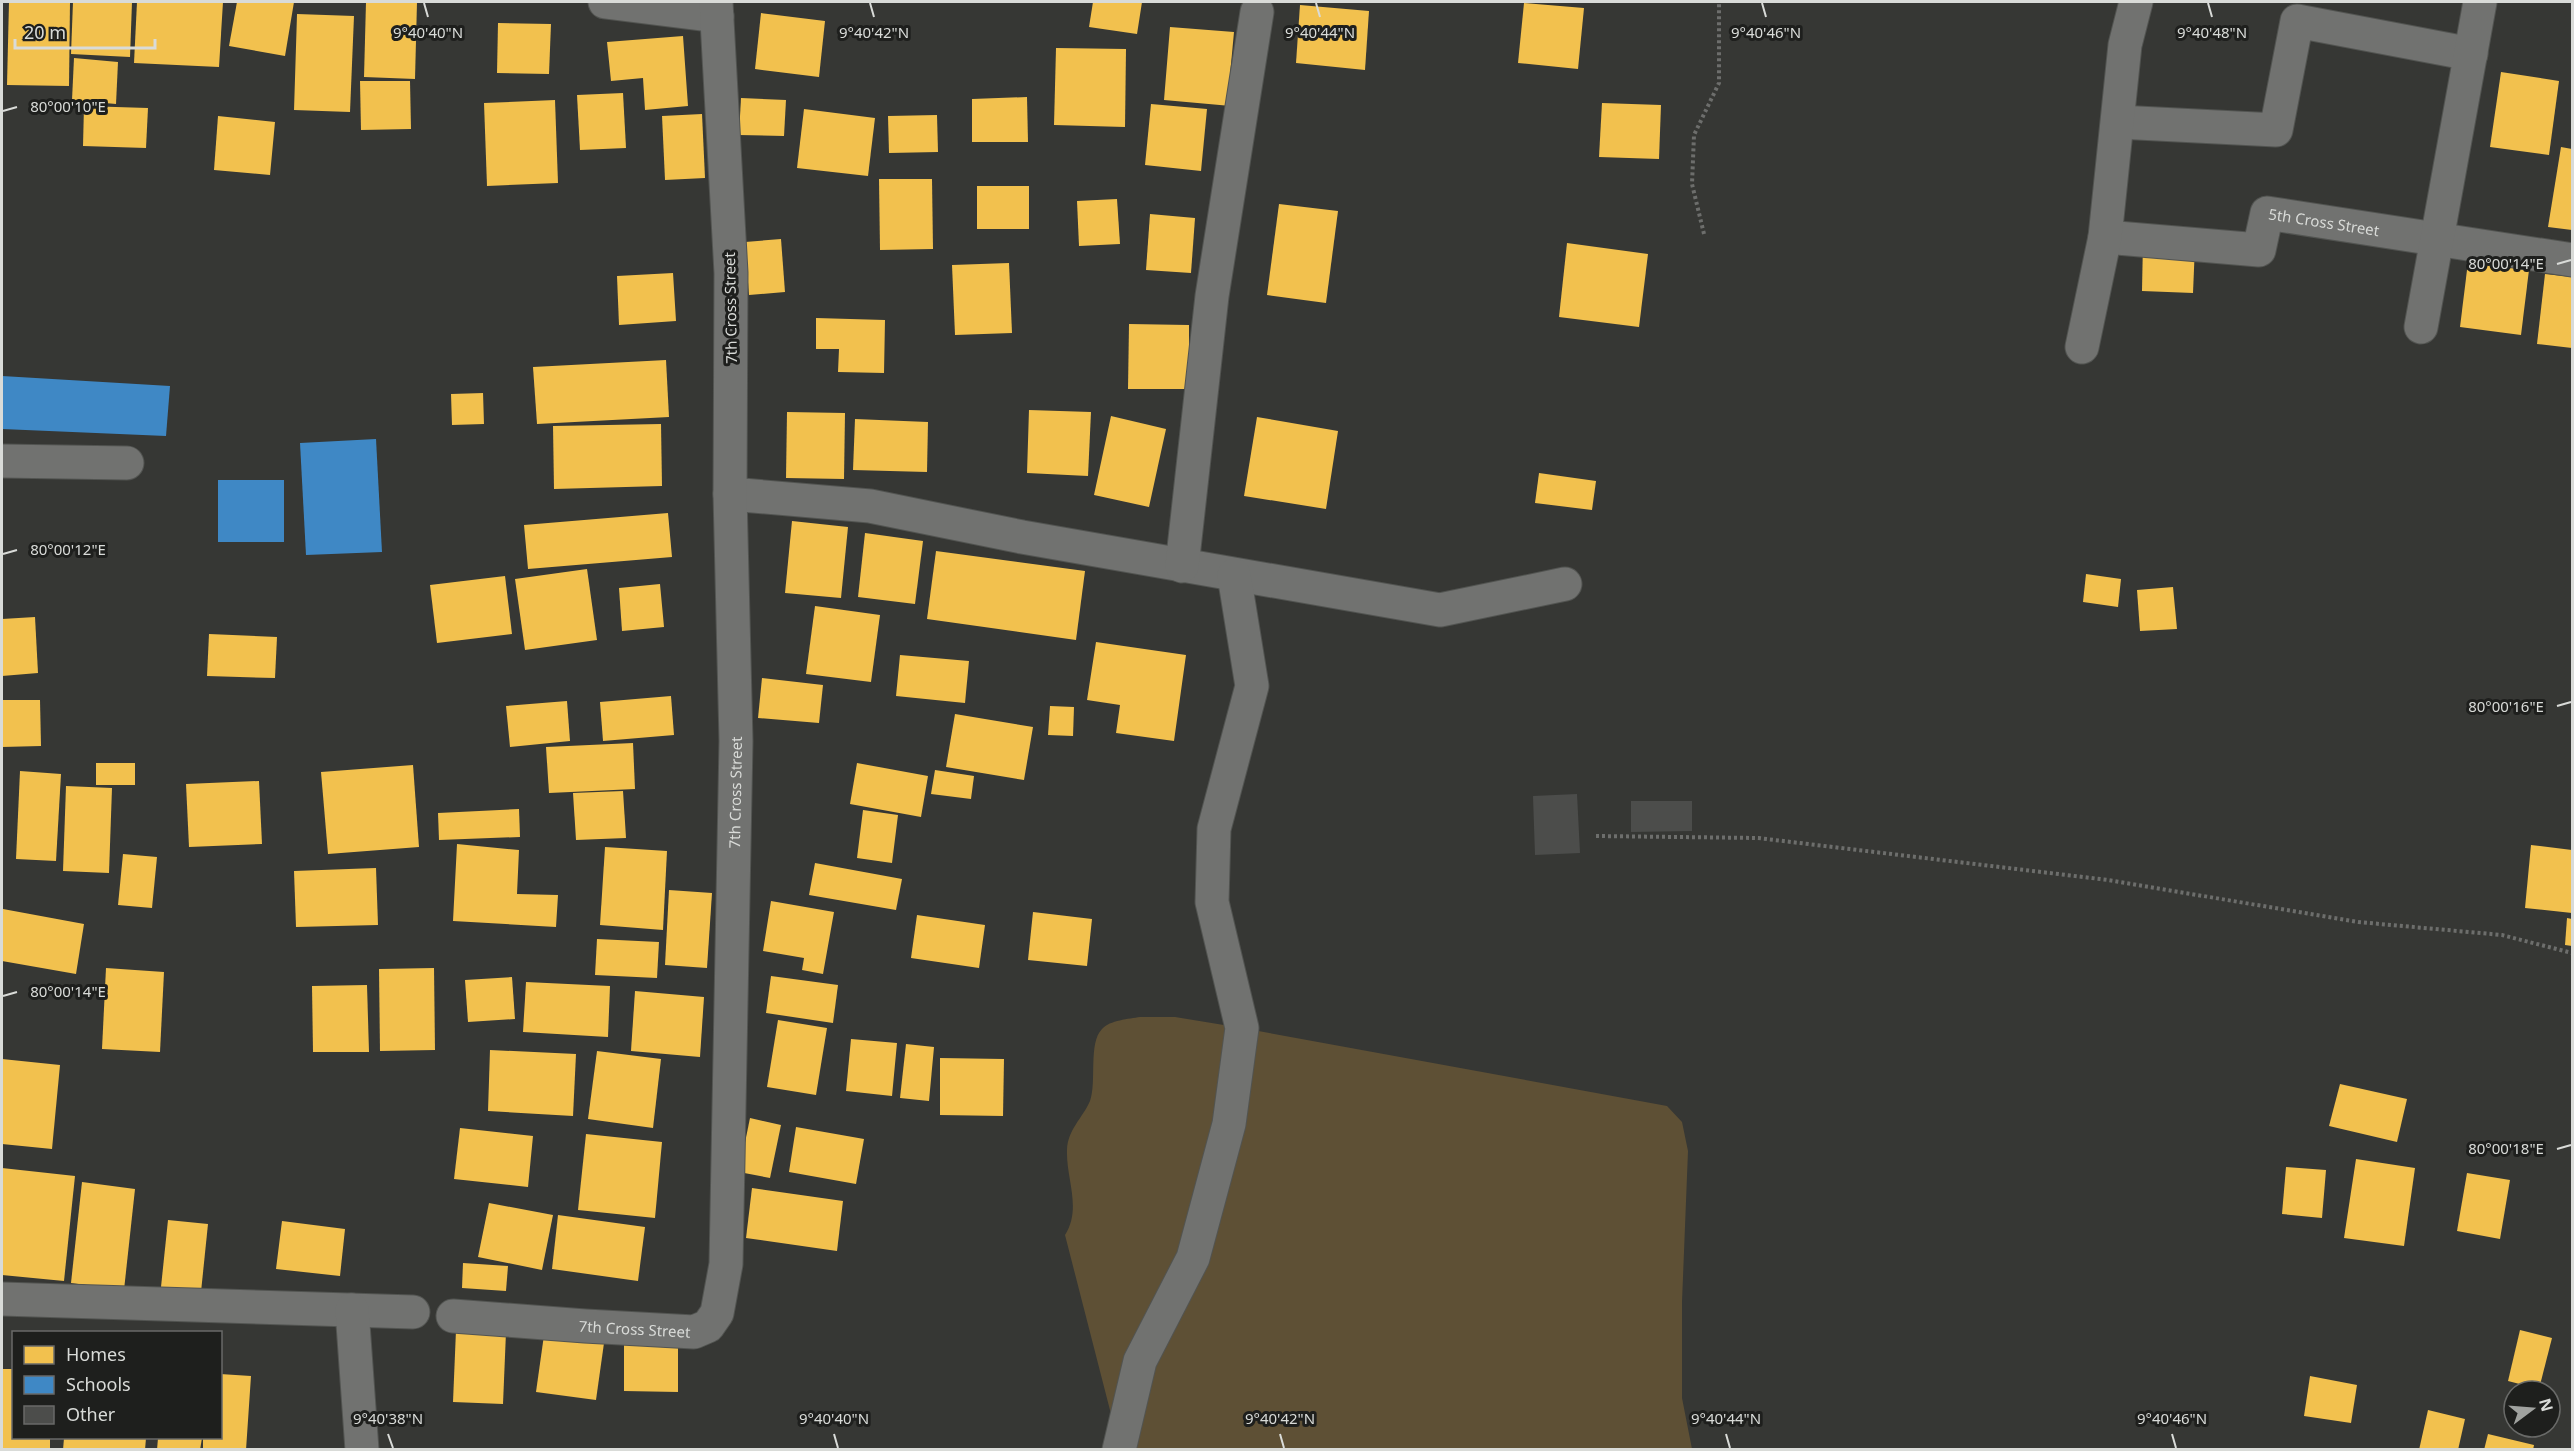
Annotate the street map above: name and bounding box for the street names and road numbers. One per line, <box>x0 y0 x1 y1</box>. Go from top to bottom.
street label: 5th Cross Street <box>2267 203 2381 240</box>
street label: 7th Cross Street <box>719 251 741 364</box>
street label: 7th Cross Street <box>724 736 746 849</box>
street label: 7th Cross Street <box>578 1316 692 1342</box>

